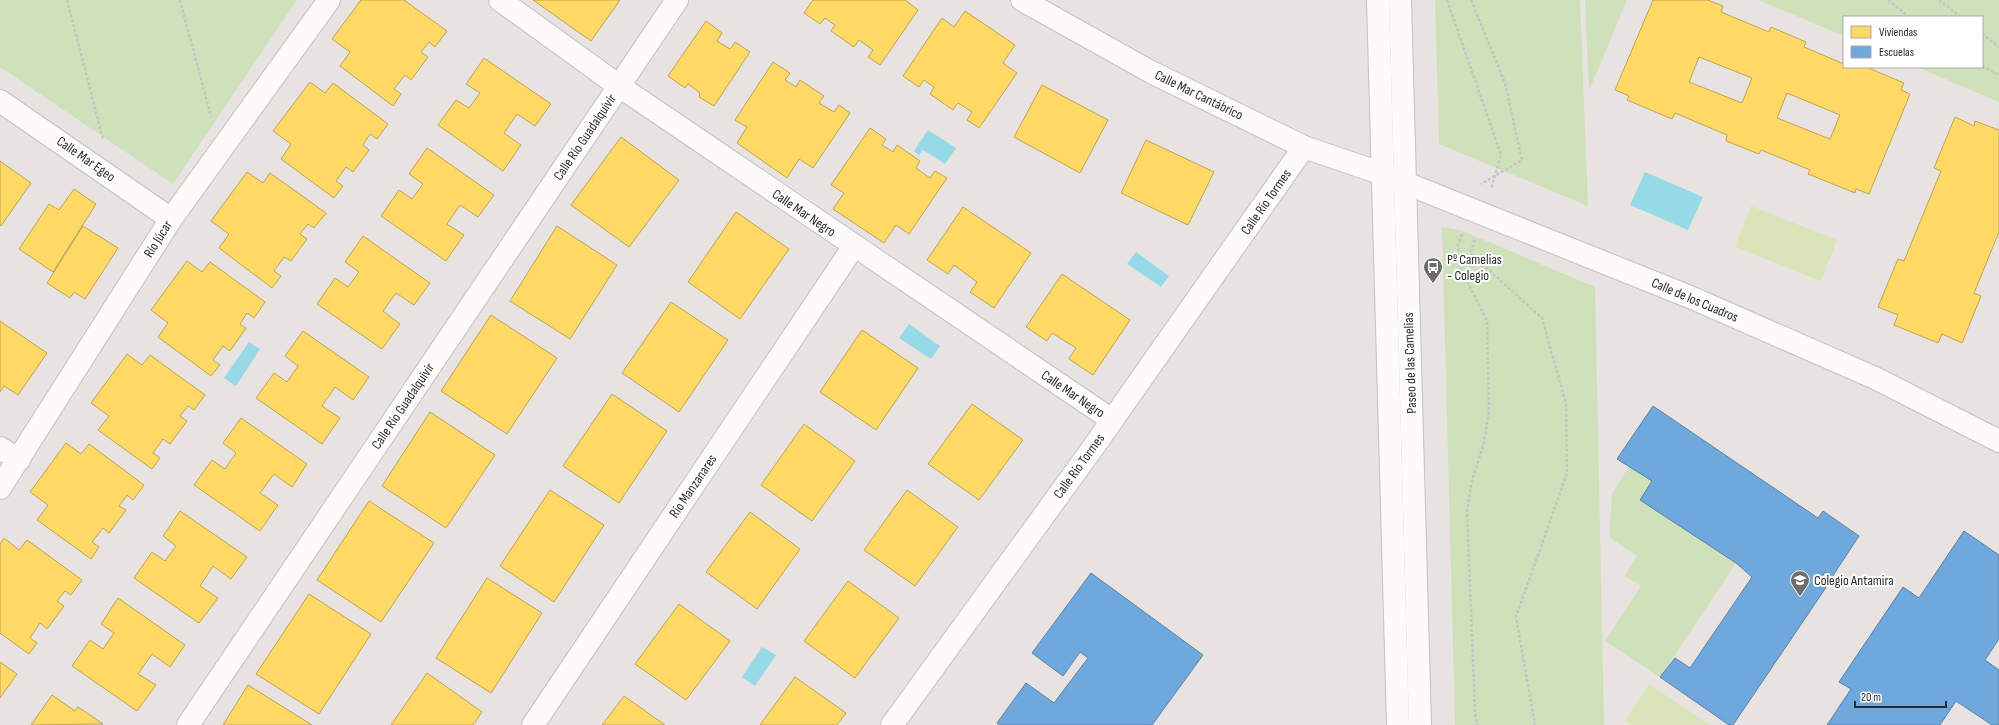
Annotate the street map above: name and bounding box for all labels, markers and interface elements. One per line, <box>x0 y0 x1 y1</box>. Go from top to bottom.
legend <box>1843 16 1983 68</box>
text: Viviendas <box>1879 25 1917 40</box>
text: Escuelas <box>1879 45 1914 60</box>
street label: Calle Mar Cantábrico <box>1152 66 1246 124</box>
street label: Calle Río Guadalquivir <box>550 91 620 183</box>
street label: Calle Mar Egeo <box>53 133 119 185</box>
street label: Calle Río Tormes <box>1237 166 1295 238</box>
street label: Calle Mar Negro <box>769 186 839 241</box>
street label: Río Júcar <box>140 217 176 261</box>
place label: Pº Camelias - Colegio <box>1447 251 1502 284</box>
bus stop icon: Pº Camelias - Colegio <box>1422 256 1444 284</box>
street label: Calle de los Cuadros <box>1649 274 1741 326</box>
street label: Paseo de las Camelias <box>1400 312 1420 414</box>
street label: Calle Río Guadalquivir <box>368 360 438 452</box>
street label: Calle Mar Negro <box>1038 367 1108 422</box>
street label: Calle Río Tormes <box>1050 430 1108 502</box>
street label: Río Manzanares <box>666 451 720 521</box>
school or university icon: Colegio Antamira <box>1789 569 1811 597</box>
place label: Colegio Antamira <box>1814 572 1894 589</box>
scale bar <box>1855 683 1946 709</box>
text: 20 m <box>1861 690 1881 705</box>

